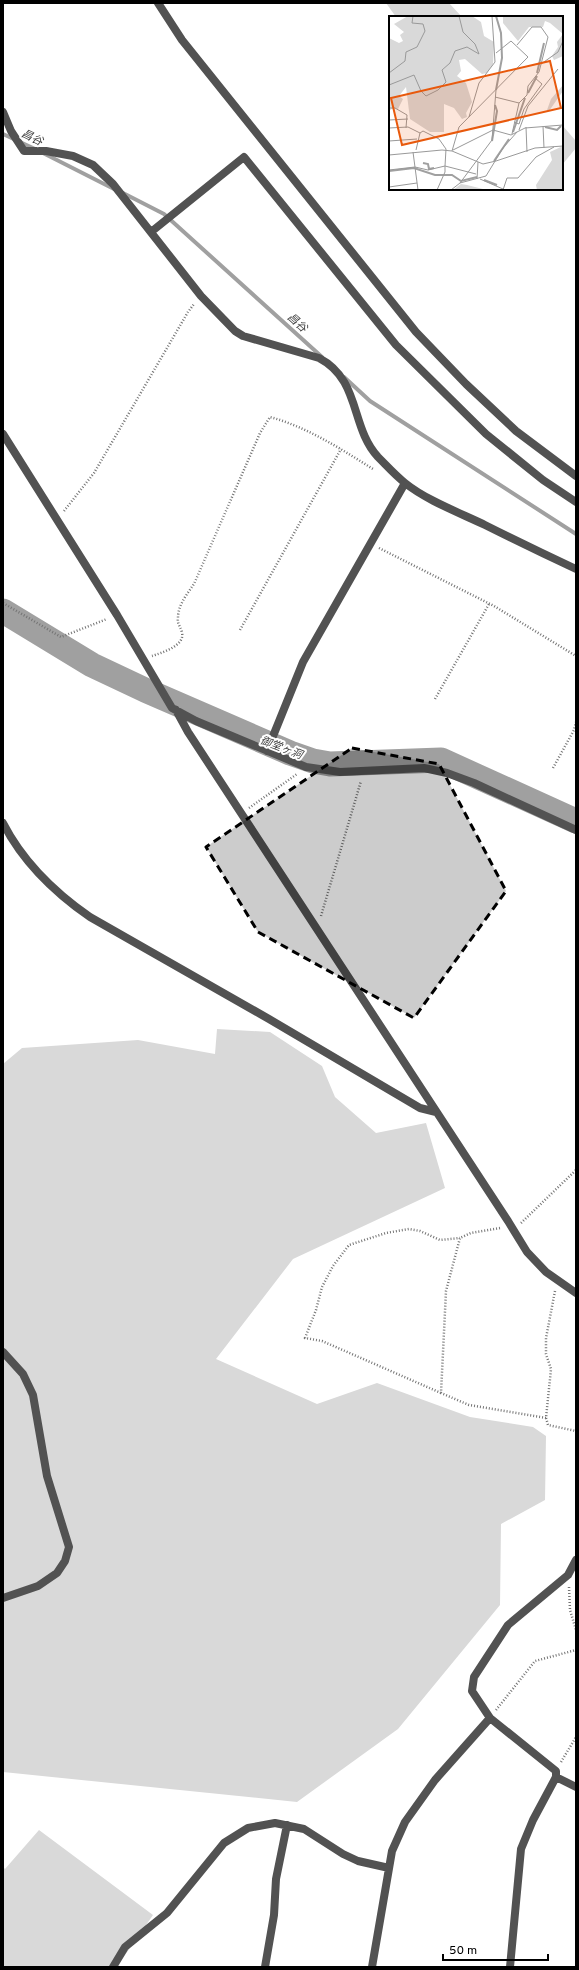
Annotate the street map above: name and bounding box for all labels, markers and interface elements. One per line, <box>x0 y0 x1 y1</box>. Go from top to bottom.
inset map <box>389 16 563 190</box>
water label: 昌谷 <box>19 127 46 150</box>
water label: 昌谷 <box>284 310 311 336</box>
water label: 御堂ヶ洞 <box>258 734 306 763</box>
scale bar <box>443 1936 548 1962</box>
text: 50 m <box>449 1943 477 1959</box>

